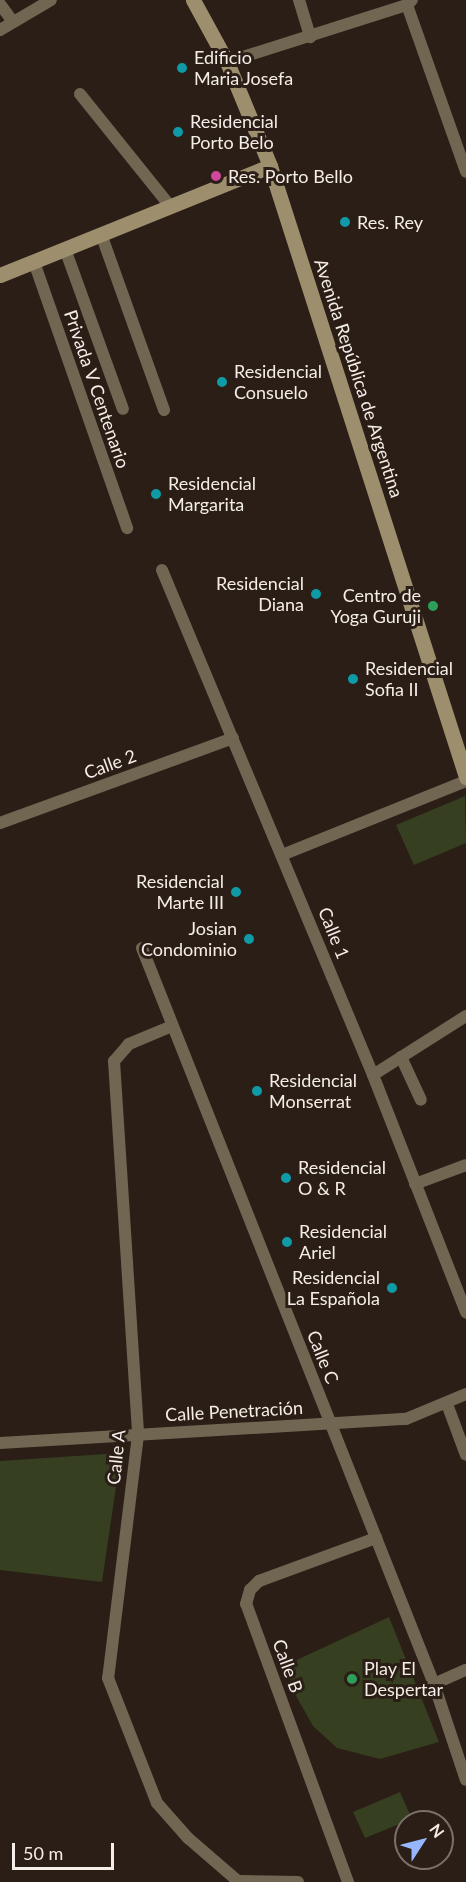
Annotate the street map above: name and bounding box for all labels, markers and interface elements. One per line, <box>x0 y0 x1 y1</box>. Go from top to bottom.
place label: Edificio Maria Josefa <box>194 47 294 90</box>
marker: Edificio Maria Josefa <box>175 61 189 75</box>
place label: Residencial Porto Belo <box>190 111 278 154</box>
marker: Residencial Porto Belo <box>171 125 185 139</box>
place label: Res. Porto Bello <box>228 165 353 187</box>
marker: Res. Porto Bello <box>209 169 223 183</box>
place label: Res. Rey <box>357 211 423 233</box>
marker: Res. Rey <box>338 215 352 229</box>
street label: Avenida República de Argentina <box>310 256 408 500</box>
street label: Privada V Centenario <box>60 306 134 472</box>
place label: Residencial Consuelo <box>234 361 322 404</box>
marker: Residencial Consuelo <box>215 375 229 389</box>
place label: Residencial Margarita <box>168 473 256 516</box>
marker: Residencial Margarita <box>149 487 163 501</box>
place label: Residencial Diana <box>216 573 304 616</box>
place label: Centro de Yoga Guruji <box>330 585 421 628</box>
marker: Residencial Diana <box>309 587 323 601</box>
marker: Centro de Yoga Guruji <box>426 599 440 613</box>
place label: Residencial Sofia II <box>365 658 453 700</box>
marker: Residencial Sofia II <box>346 672 360 686</box>
street label: Calle 2 <box>81 745 139 783</box>
place label: Residencial Marte III <box>136 871 224 914</box>
marker: Residencial Marte III <box>229 885 243 899</box>
street label: Calle 1 <box>314 904 354 962</box>
place label: Josian Condominio <box>141 918 237 960</box>
marker: Josian Condominio <box>242 932 256 946</box>
place label: Residencial Monserrat <box>269 1070 357 1112</box>
marker: Residencial Monserrat <box>250 1084 264 1098</box>
place label: Residencial O & R <box>298 1157 386 1200</box>
marker: Residencial O & R <box>279 1171 293 1185</box>
place label: Residencial Ariel <box>299 1221 387 1264</box>
marker: Residencial Ariel <box>280 1235 294 1249</box>
place label: Residencial La Española <box>287 1267 380 1310</box>
marker: Residencial La Española <box>385 1281 399 1295</box>
street label: Calle C <box>303 1327 343 1387</box>
street label: Calle Penetración <box>165 1397 303 1425</box>
street label: Calle A <box>102 1428 130 1486</box>
street label: Calle B <box>268 1636 308 1696</box>
place label: Play El Despertar <box>364 1658 443 1700</box>
marker: Play El Despertar <box>345 1672 359 1686</box>
north arrow <box>394 1810 454 1870</box>
text: N <box>426 1820 449 1841</box>
scale bar <box>15 1831 117 1869</box>
text: 50 m <box>23 1842 63 1864</box>

